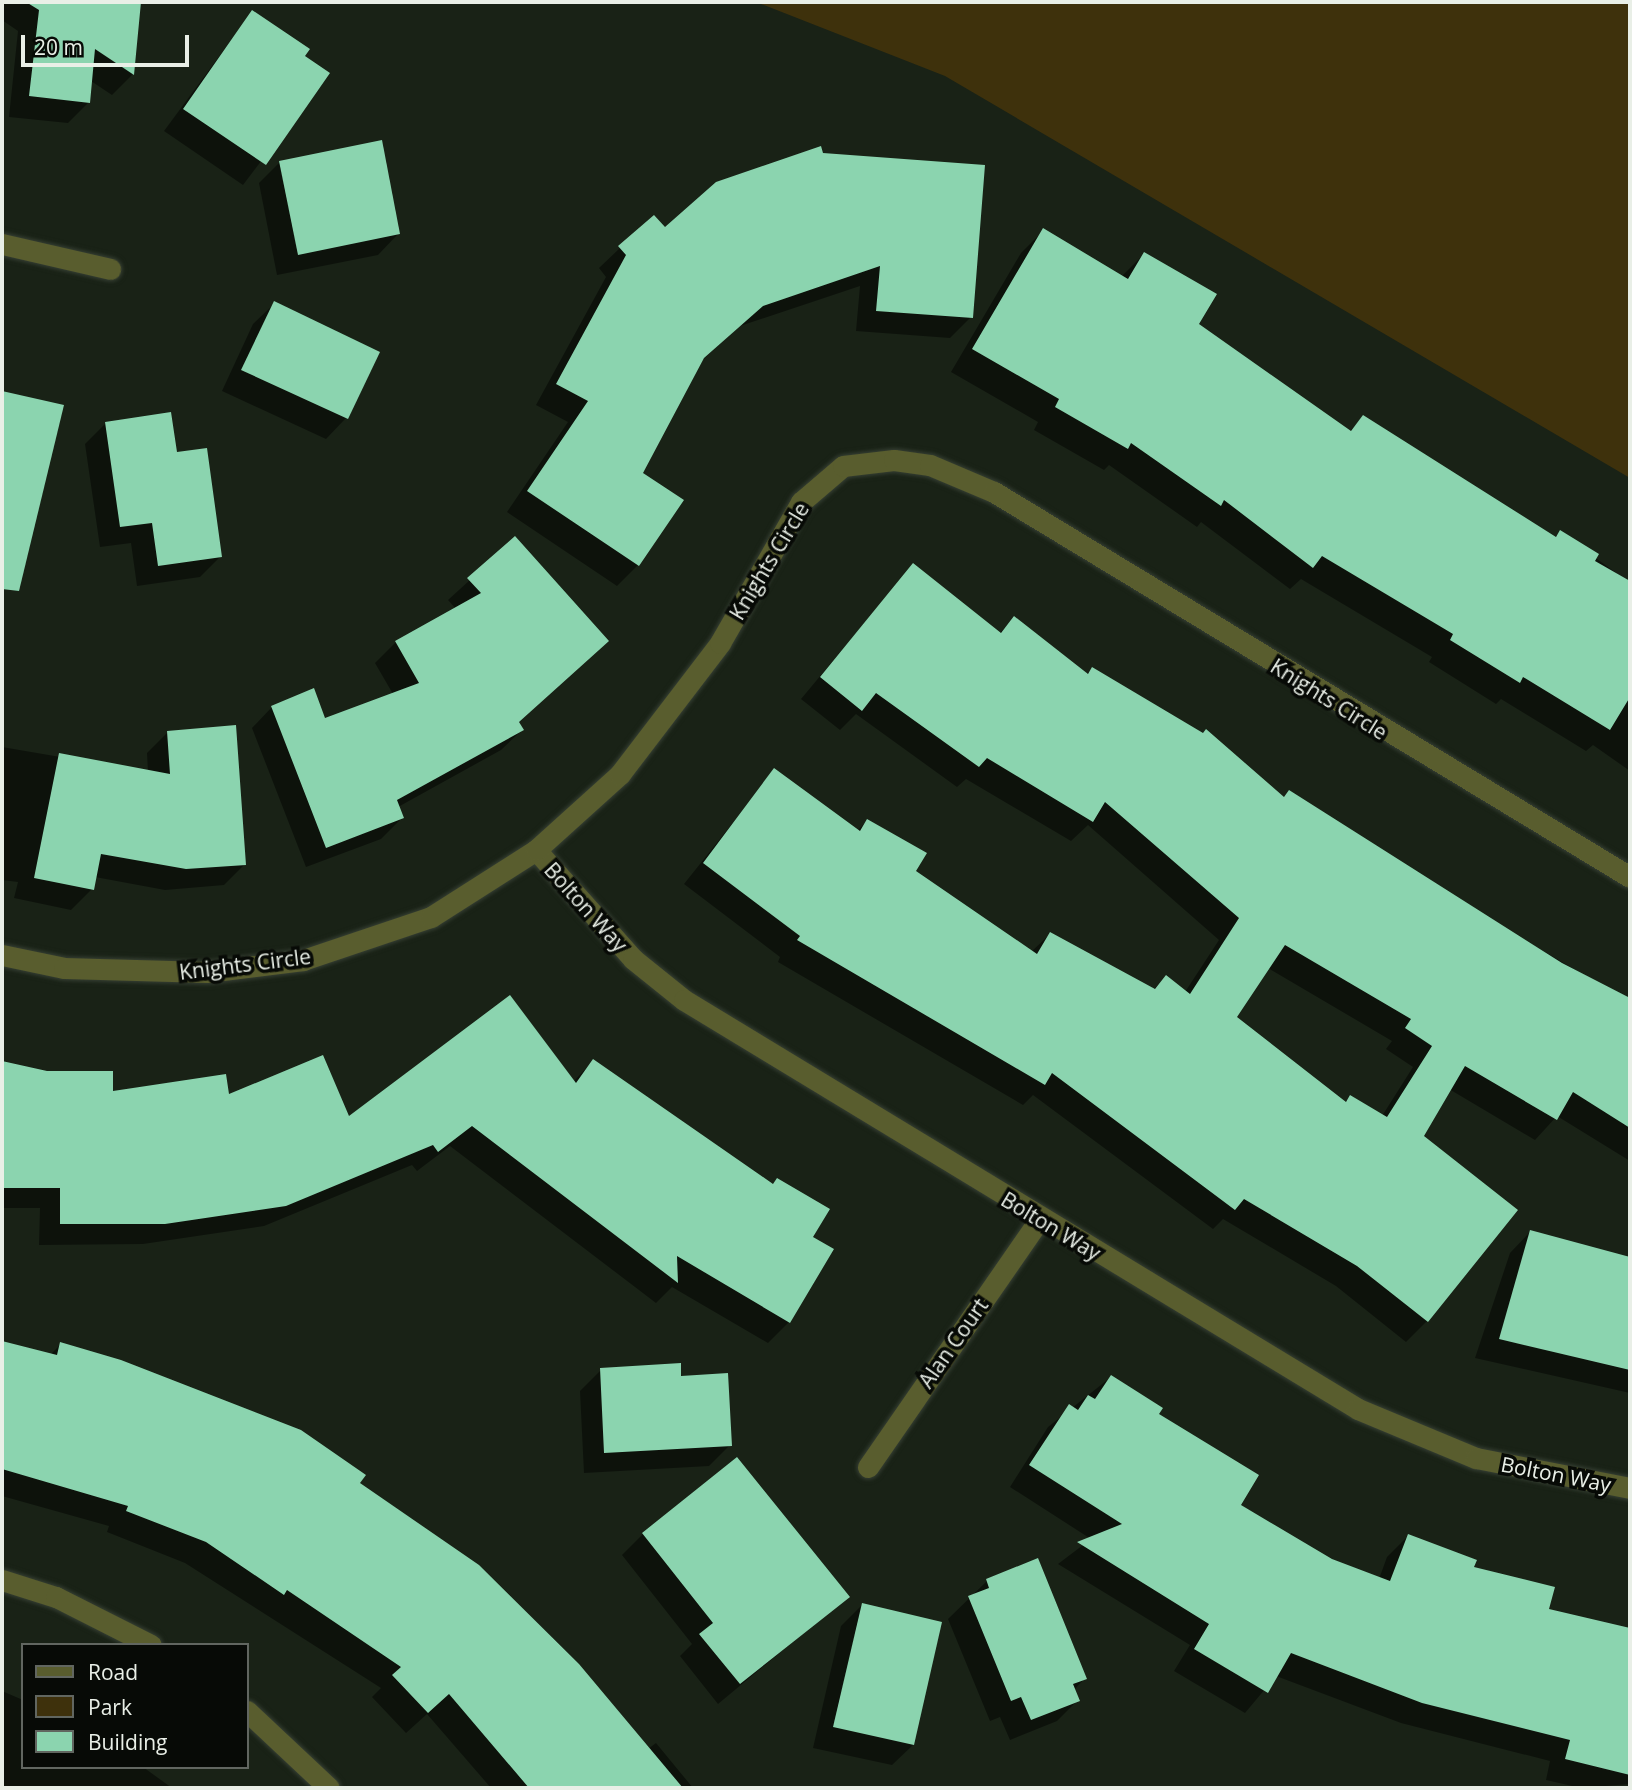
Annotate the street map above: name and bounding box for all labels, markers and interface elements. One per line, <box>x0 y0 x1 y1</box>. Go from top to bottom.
scale bar <box>24 21 192 65</box>
text: 20 m <box>34 33 83 61</box>
street label: Knights Circle <box>724 498 814 624</box>
street label: Knights Circle <box>1266 653 1392 745</box>
street label: Bolton Way <box>539 857 633 957</box>
street label: Knights Circle <box>178 943 312 985</box>
street label: Bolton Way <box>997 1186 1105 1266</box>
street label: Alan Court <box>913 1293 993 1393</box>
street label: Bolton Way <box>1499 1451 1613 1497</box>
legend <box>21 1643 248 1769</box>
text: Road <box>88 1658 138 1686</box>
text: Park <box>88 1693 132 1721</box>
text: Building <box>88 1728 167 1756</box>

